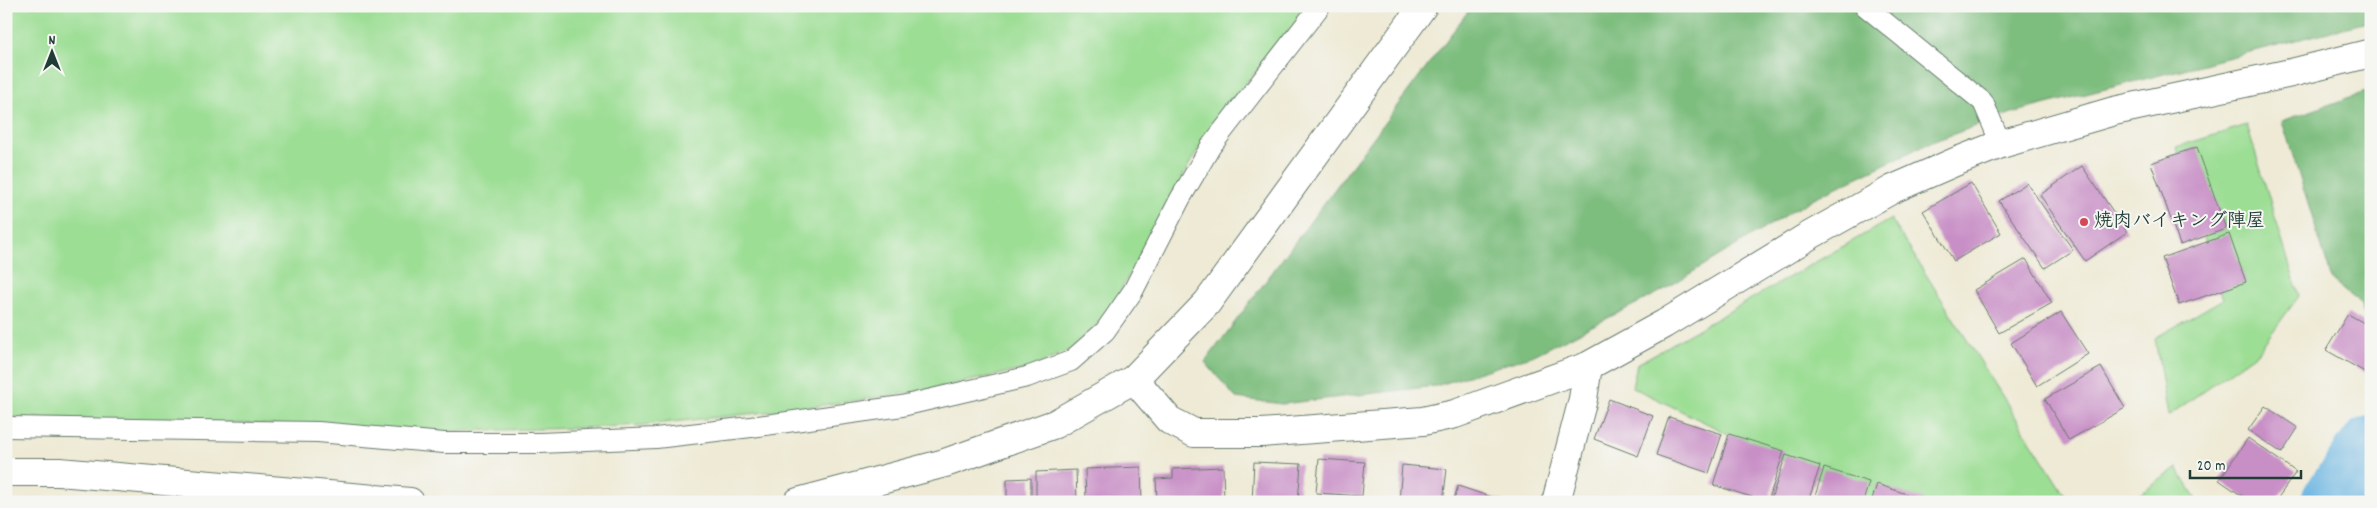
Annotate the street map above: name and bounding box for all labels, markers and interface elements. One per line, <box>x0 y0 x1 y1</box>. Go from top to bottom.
north arrow <box>28 28 78 78</box>
text: N <box>49 31 56 51</box>
place label: 焼肉バイキング陣屋 <box>2094 209 2265 236</box>
marker: 焼肉バイキング陣屋 <box>2078 216 2090 228</box>
scale bar <box>2190 448 2301 480</box>
text: 20 m <box>2197 456 2225 478</box>

